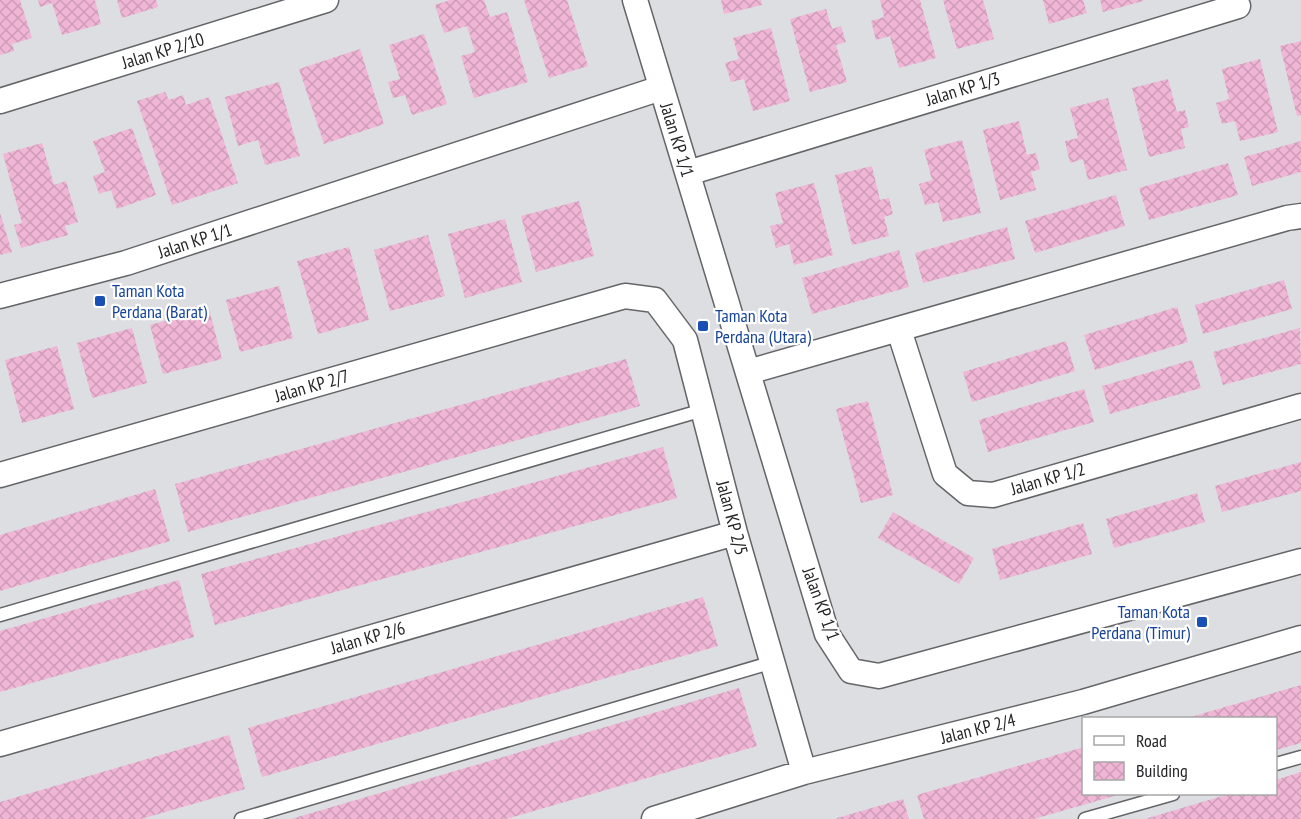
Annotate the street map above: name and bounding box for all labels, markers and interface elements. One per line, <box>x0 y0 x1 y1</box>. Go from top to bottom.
street label: Jalan KP 2/10 <box>118 27 207 74</box>
street label: Jalan KP 1/3 <box>922 66 1003 111</box>
street label: Jalan KP 1/1 <box>655 99 700 180</box>
street label: Jalan KP 1/1 <box>154 218 235 264</box>
place label: Taman Kota Perdana (Barat) <box>112 279 208 323</box>
marker: Taman Kota Perdana (Barat) <box>93 294 107 308</box>
place label: Taman Kota Perdana (Utara) <box>715 304 812 348</box>
marker: Taman Kota Perdana (Utara) <box>696 319 710 333</box>
street label: Jalan KP 2/7 <box>271 364 352 407</box>
street label: Jalan KP 1/2 <box>1007 457 1088 500</box>
street label: Jalan KP 2/5 <box>711 477 753 558</box>
street label: Jalan KP 1/1 <box>797 563 845 644</box>
place label: Taman Kota Perdana (Timur) <box>1091 600 1191 644</box>
marker: Taman Kota Perdana (Timur) <box>1195 615 1209 629</box>
street label: Jalan KP 2/6 <box>327 616 408 659</box>
street label: Jalan KP 2/4 <box>937 708 1018 749</box>
legend <box>1082 717 1277 795</box>
text: Road <box>1136 729 1167 752</box>
text: Building <box>1136 759 1188 782</box>

